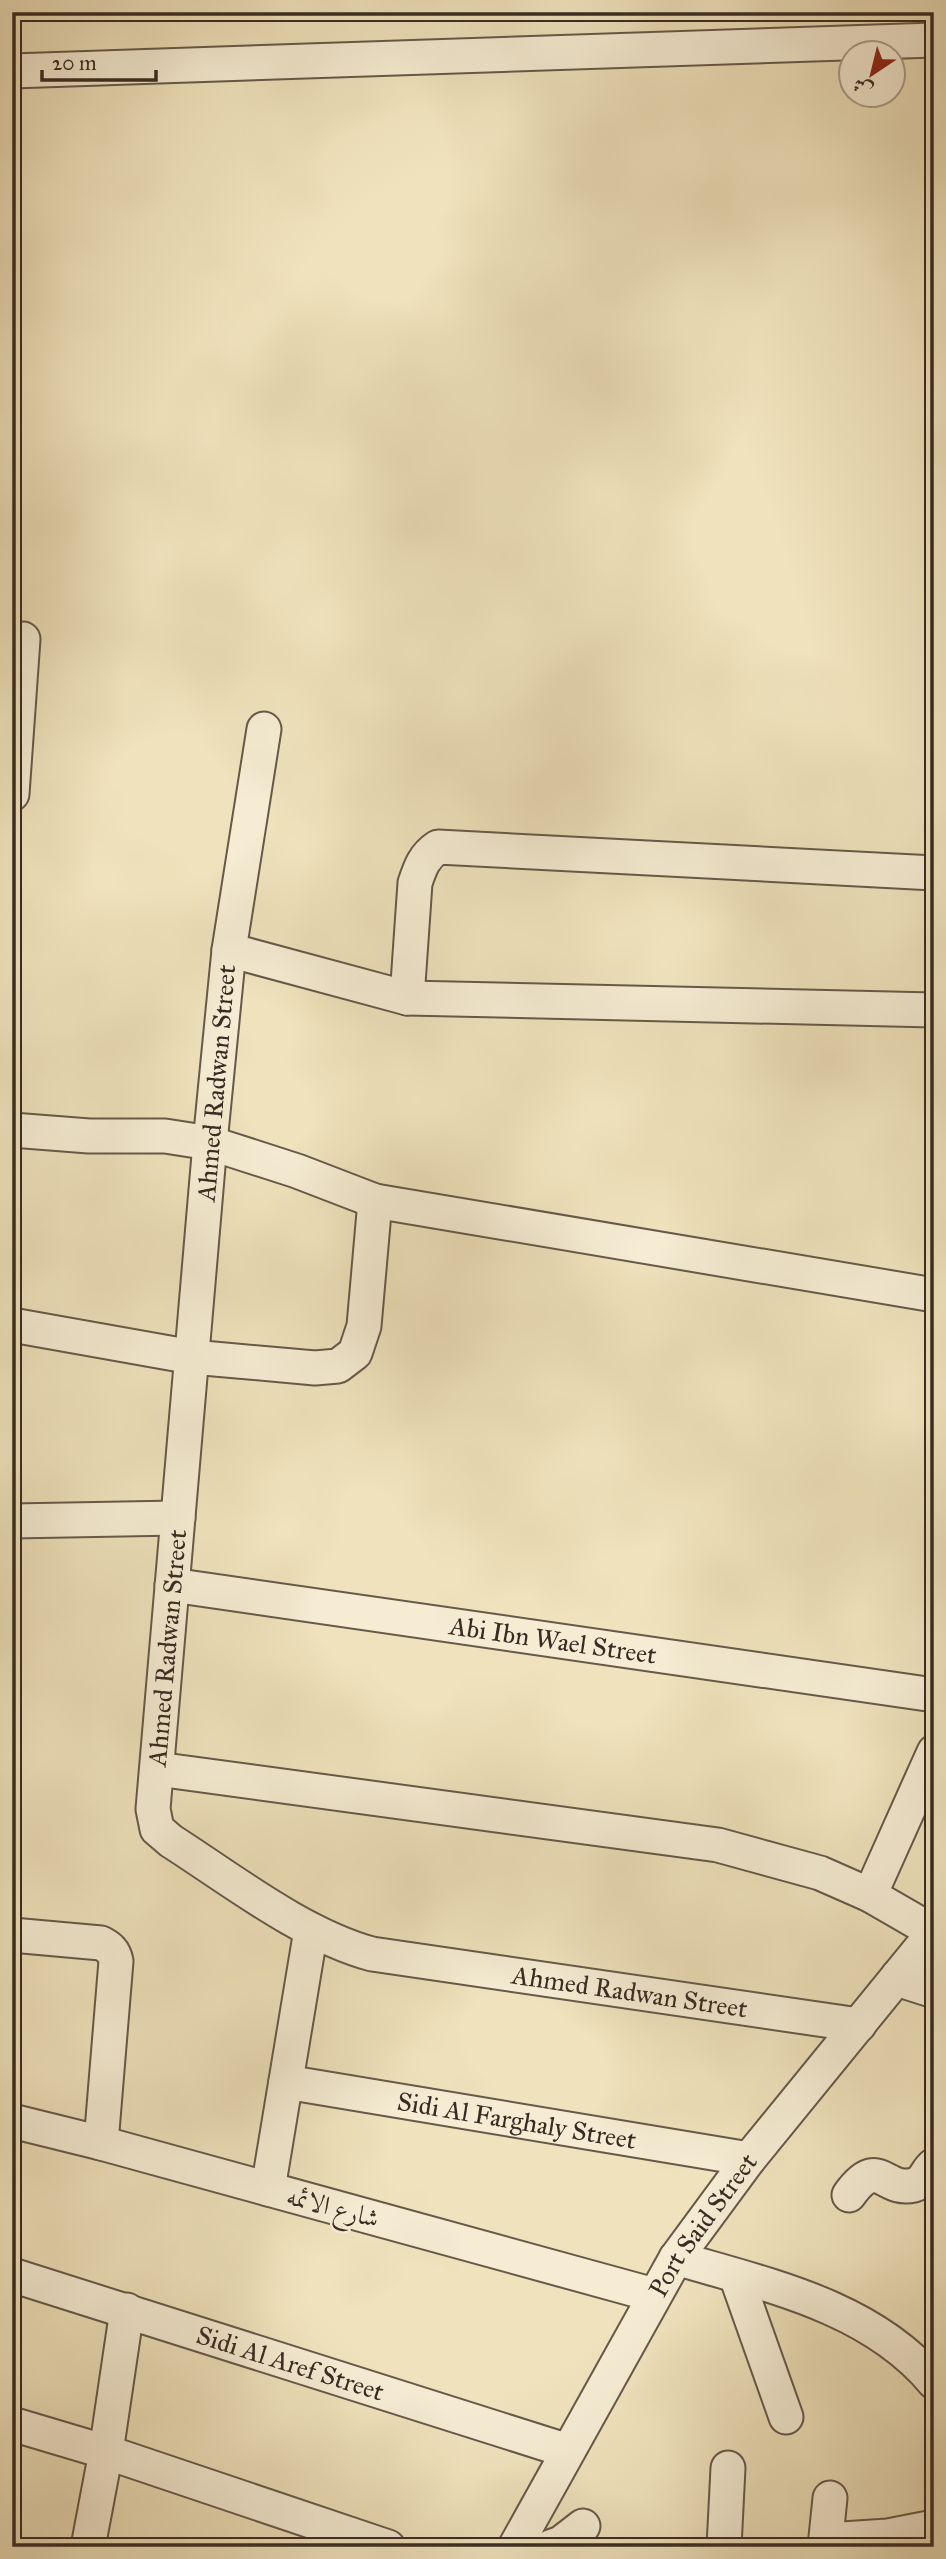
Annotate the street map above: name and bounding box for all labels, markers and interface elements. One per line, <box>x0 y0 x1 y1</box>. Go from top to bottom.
scale bar <box>42 38 156 82</box>
north arrow <box>838 38 908 108</box>
text: 20 m <box>52 50 97 76</box>
text: ش <box>848 73 877 102</box>
street label: Ahmed Radwan Street <box>190 963 242 1204</box>
street label: Ahmed Radwan Street <box>141 1528 193 1769</box>
street label: Abi Ibn Wael Street <box>446 1609 659 1671</box>
street label: Ahmed Radwan Street <box>509 1958 750 2025</box>
street label: Sidi Al Farghaly Street <box>395 2085 639 2156</box>
street label: Port Said Street <box>642 2147 764 2303</box>
street label: شارع الائمه <box>282 2179 383 2240</box>
street label: Sidi Al Aref Street <box>193 2318 388 2408</box>

